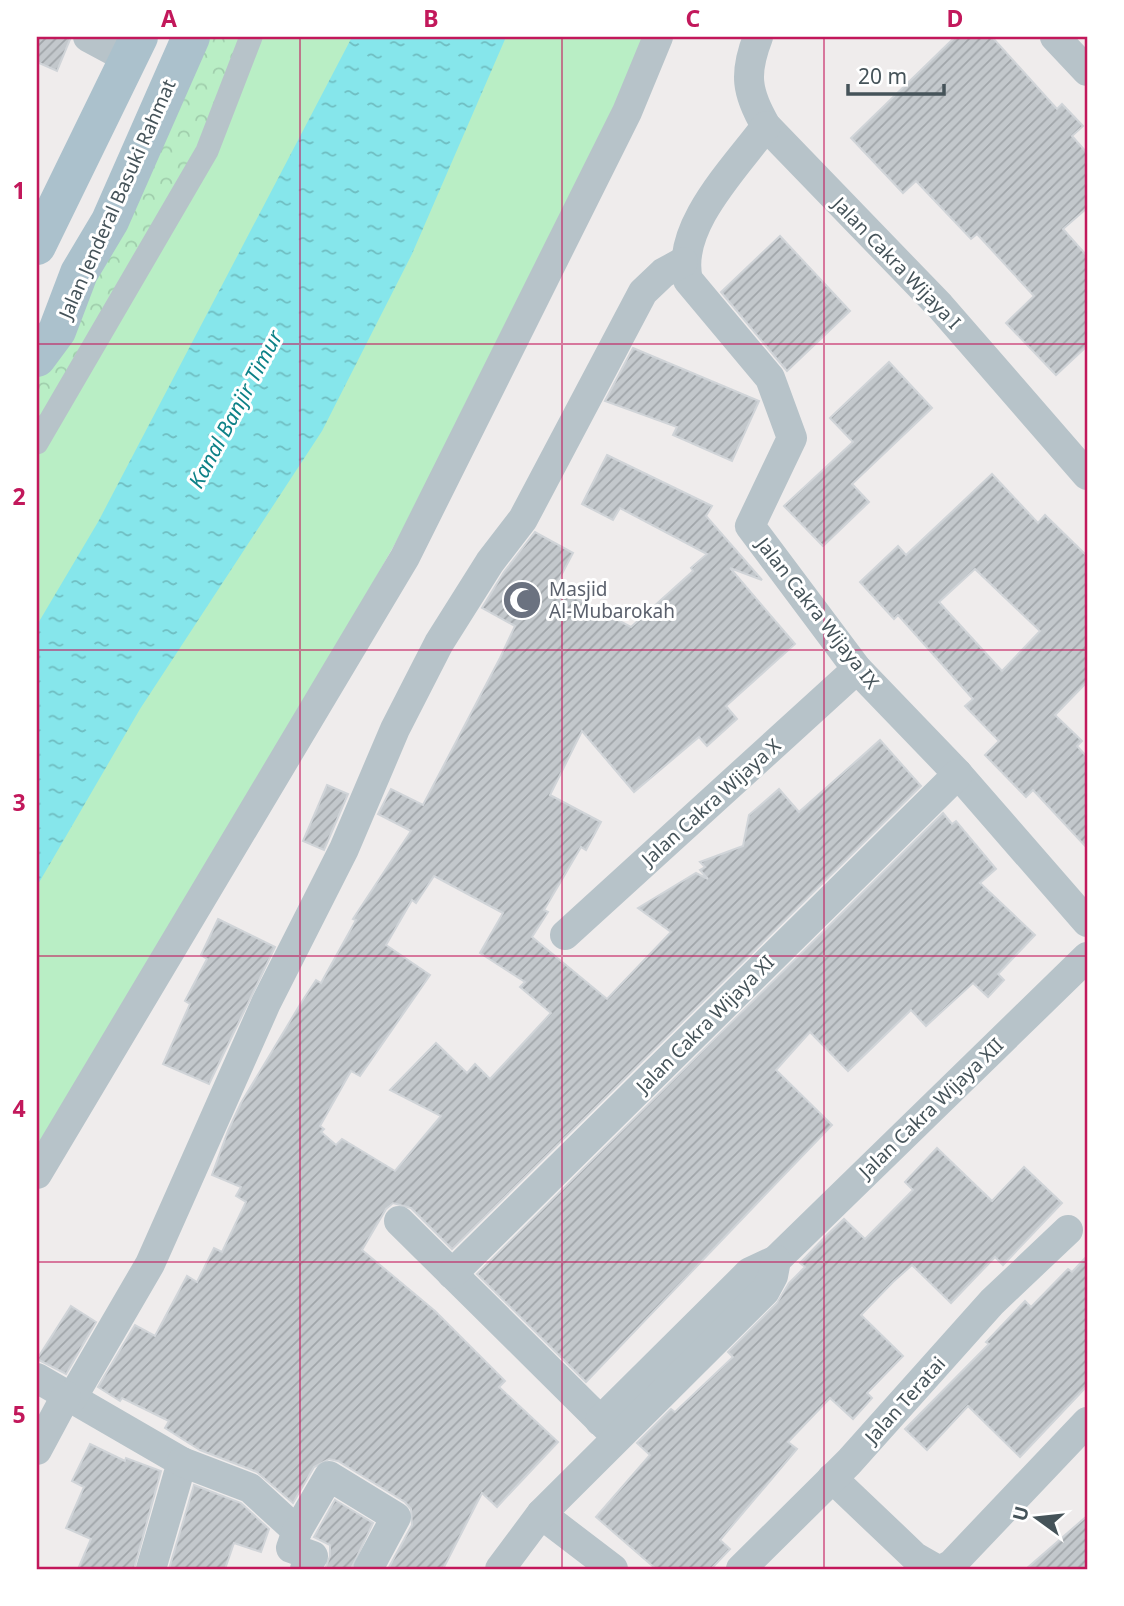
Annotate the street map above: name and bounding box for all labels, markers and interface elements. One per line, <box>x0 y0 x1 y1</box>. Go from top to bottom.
text: A <box>161 2 177 34</box>
text: B <box>423 2 439 34</box>
text: C <box>686 2 701 34</box>
text: D <box>947 2 963 34</box>
scale bar <box>848 52 944 96</box>
text: 20 m <box>858 62 907 90</box>
street label: Jalan Jenderal Basuki Rahmat <box>52 75 182 325</box>
text: 1 <box>12 174 26 206</box>
street label: Jalan Cakra Wijaya I <box>826 190 967 335</box>
water label: Kanal Banjir Timur <box>182 324 289 493</box>
text: 2 <box>12 480 26 512</box>
street label: Jalan Cakra Wijaya IX <box>750 531 886 695</box>
place label: Masjid Al-Mubarokah <box>549 576 675 624</box>
mosque icon: Masjid Al-Mubarokah <box>501 579 543 621</box>
street label: Jalan Cakra Wijaya X <box>634 732 787 873</box>
text: 3 <box>12 786 26 818</box>
street label: Jalan Cakra Wijaya XI <box>629 949 780 1100</box>
street label: Jalan Cakra Wijaya XII <box>852 1032 1009 1185</box>
text: 4 <box>12 1092 26 1124</box>
street label: Jalan Teratai <box>858 1351 951 1451</box>
text: 5 <box>12 1398 26 1430</box>
north arrow <box>1002 1484 1072 1554</box>
text: U <box>1006 1503 1035 1524</box>

